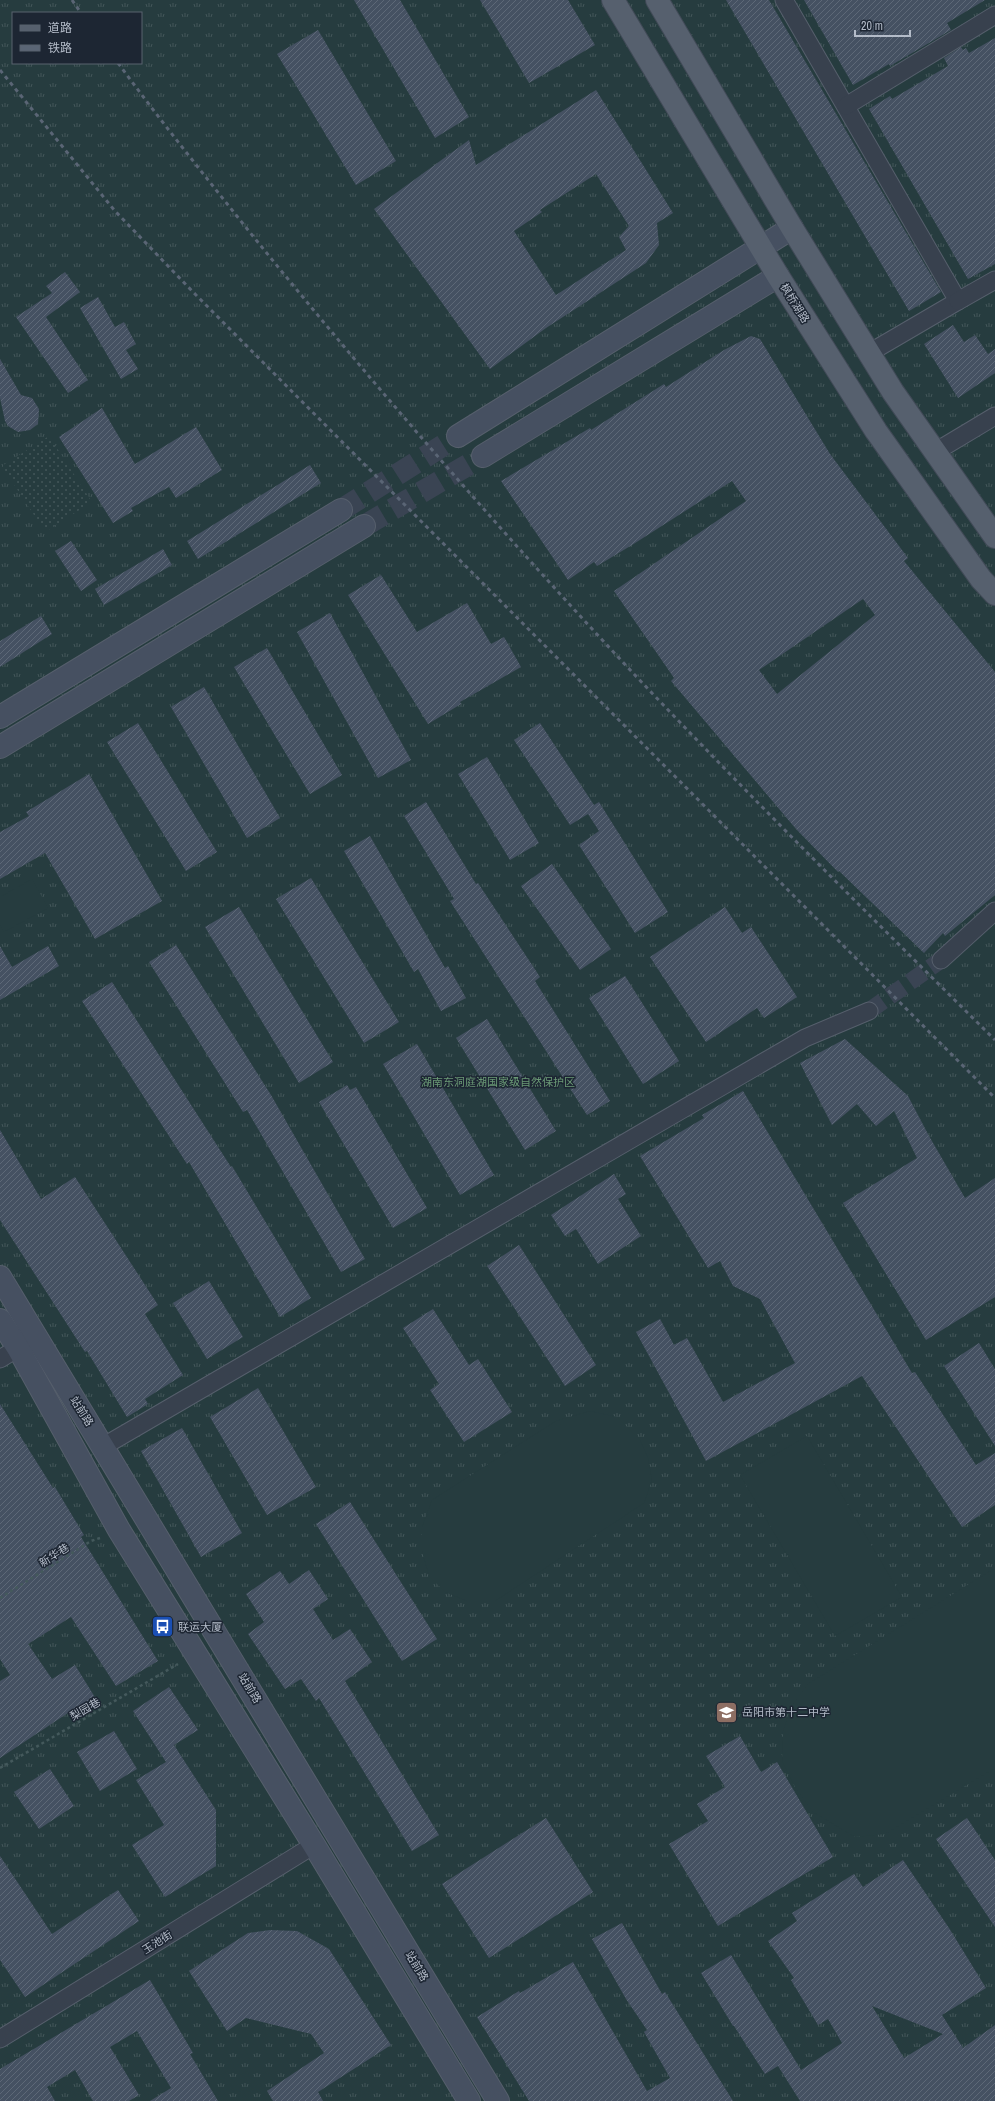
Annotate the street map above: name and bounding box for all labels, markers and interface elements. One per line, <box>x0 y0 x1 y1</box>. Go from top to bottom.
legend <box>12 12 142 64</box>
scale bar <box>855 12 910 38</box>
text: 20 m <box>861 18 883 34</box>
text: 道路 <box>48 20 72 36</box>
text: 铁路 <box>48 40 72 56</box>
street label: 枫桥湖路 <box>777 281 813 325</box>
park label: 湖南东洞庭湖国家级自然保护区 <box>421 1075 575 1089</box>
street label: 站前路 <box>67 1393 97 1429</box>
street label: 新华巷 <box>36 1540 72 1570</box>
bus stop icon: 联运大厦 <box>149 1614 175 1640</box>
place label: 联运大厦 <box>178 1620 222 1634</box>
street label: 站前路 <box>236 1670 264 1706</box>
street label: 梨园巷 <box>67 1695 103 1723</box>
school or university icon: 岳阳市第十二中学 <box>714 1699 740 1725</box>
place label: 岳阳市第十二中学 <box>742 1705 830 1719</box>
street label: 玉池街 <box>139 1927 175 1957</box>
street label: 站前路 <box>403 1948 431 1984</box>

